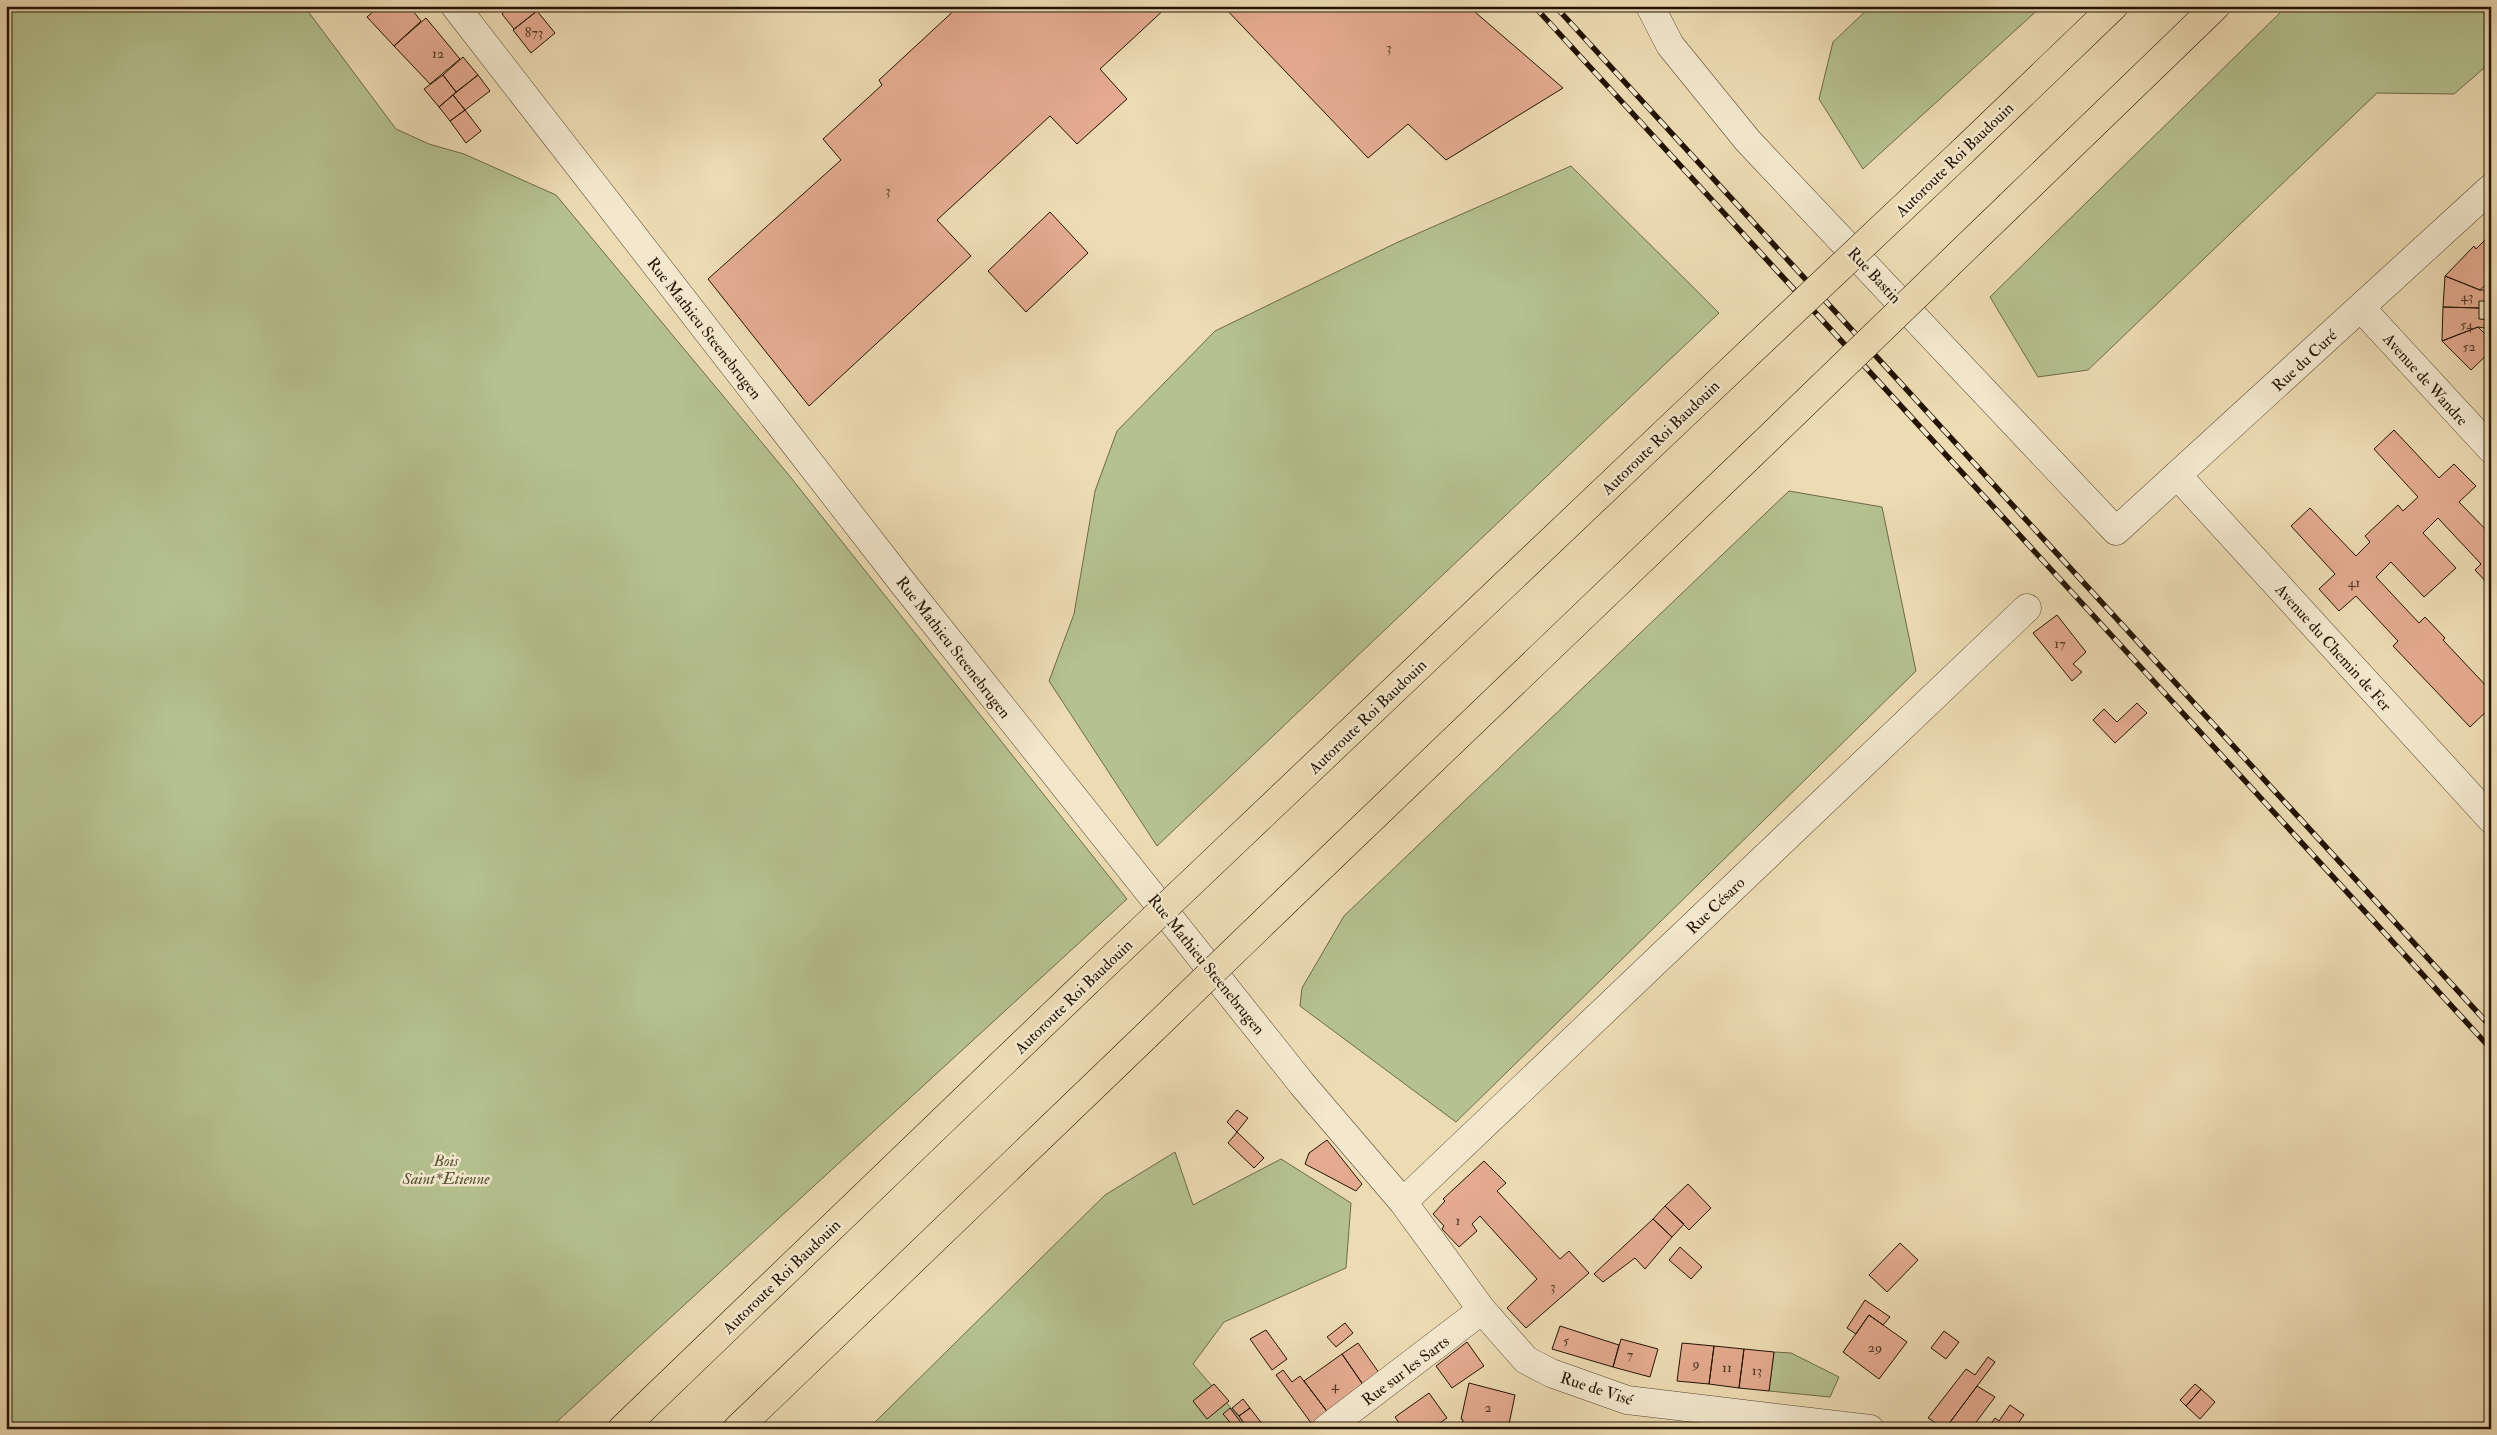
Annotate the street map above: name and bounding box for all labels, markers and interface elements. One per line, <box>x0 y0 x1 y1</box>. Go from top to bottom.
house number: 873 <box>525 24 543 41</box>
house number: 3 <box>1386 39 1392 56</box>
house number: 12 <box>432 45 444 62</box>
street label: Autoroute Roi Baudouin <box>1891 98 2018 222</box>
house number: 3 <box>885 182 891 199</box>
street label: Rue Bastin <box>1843 243 1905 308</box>
street label: Rue Mathieu Steenebrugen <box>642 254 766 404</box>
house number: 43 <box>2461 288 2473 305</box>
house number: 54 <box>2460 316 2475 333</box>
street label: Rue du Curé <box>2268 325 2342 396</box>
street label: Avenue de Wandre <box>2378 328 2472 430</box>
house number: 52 <box>2462 338 2476 355</box>
street label: Autoroute Roi Baudouin <box>1597 376 1724 500</box>
street label: Rue Mathieu Steenebrugen <box>891 573 1015 723</box>
house number: 41 <box>2348 574 2360 591</box>
street label: Avenue du Chemin de Fer <box>2270 579 2396 716</box>
house number: 17 <box>2054 635 2066 652</box>
street label: Autoroute Roi Baudouin <box>1304 655 1431 779</box>
street label: Rue Césaro <box>1682 873 1749 939</box>
street label: Rue Mathieu Steenebrugen <box>1143 890 1269 1039</box>
street label: Autoroute Roi Baudouin <box>1010 935 1137 1059</box>
park label: Bois Saint*Etienne <box>401 1151 490 1189</box>
house number: 1 <box>1456 1212 1461 1229</box>
street label: Autoroute Roi Baudouin <box>718 1215 845 1339</box>
house number: 3 <box>1550 1278 1556 1295</box>
street label: Rue sur les Sarts <box>1358 1331 1453 1410</box>
house number: 5 <box>1563 1332 1570 1349</box>
house number: 29 <box>1868 1339 1882 1356</box>
house number: 7 <box>1627 1346 1634 1363</box>
house number: 9 <box>1691 1355 1700 1372</box>
house number: 11 <box>1722 1359 1732 1376</box>
house number: 13 <box>1752 1362 1762 1379</box>
street label: Rue de Visé <box>1558 1368 1636 1410</box>
house number: 4 <box>1331 1377 1340 1394</box>
house number: 2 <box>1484 1399 1492 1416</box>

